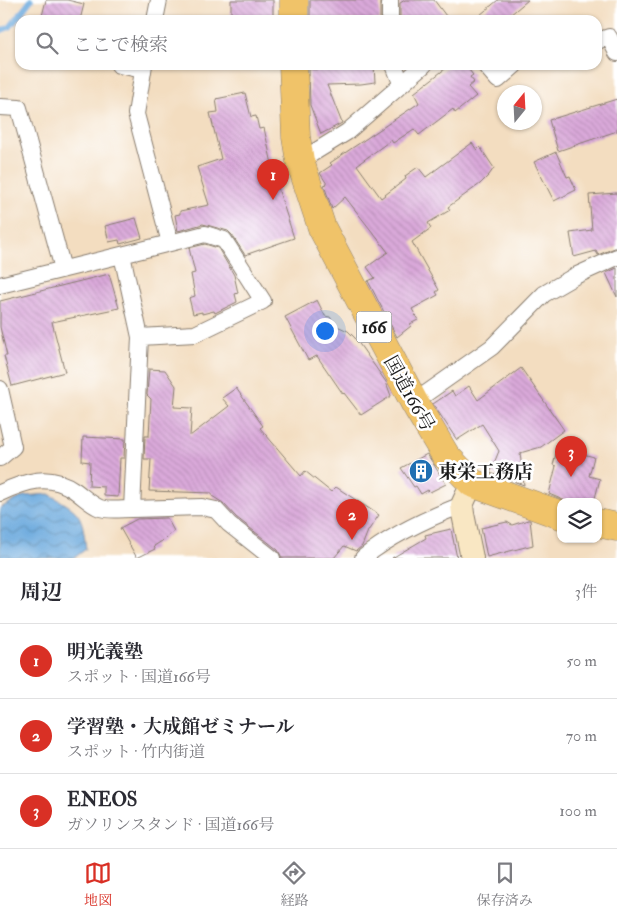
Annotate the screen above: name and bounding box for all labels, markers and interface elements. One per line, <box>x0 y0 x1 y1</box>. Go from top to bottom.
search box <box>15 15 602 70</box>
icon: search <box>33 29 61 57</box>
text: ここで検索 <box>73 33 168 57</box>
north arrow <box>497 85 542 130</box>
pin: 1 <box>257 159 289 200</box>
road number: 166 <box>356 312 392 342</box>
your location <box>312 318 338 344</box>
street label: 国道166号 <box>379 351 440 436</box>
pin: 3 <box>555 436 587 477</box>
building icon: 東栄工務店 <box>408 458 434 484</box>
place label: 東栄工務店 <box>438 460 533 484</box>
map controls <box>557 498 602 543</box>
button: layers <box>557 498 602 543</box>
pin: 2 <box>336 499 368 540</box>
text: 周辺 <box>20 579 62 606</box>
text: 3件 <box>575 582 597 602</box>
text: 明光義塾 <box>67 640 143 664</box>
text: 1 <box>33 651 39 671</box>
text: 50 m <box>566 651 597 671</box>
text: スポット · 国道166号 <box>67 667 211 687</box>
text: 学習塾・大成館ゼミナール <box>67 715 295 739</box>
text: 2 <box>32 726 40 746</box>
text: 70 m <box>566 726 597 746</box>
text: スポット · 竹内街道 <box>67 742 205 762</box>
text: ENEOS <box>67 788 137 812</box>
text: 3 <box>33 801 39 821</box>
text: 100 m <box>559 801 597 821</box>
text: ガソリンスタンド · 国道166号 <box>67 815 274 835</box>
tab: 地図 <box>84 859 112 909</box>
tab: 経路 <box>280 859 308 909</box>
tab: 保存済み <box>477 859 533 909</box>

